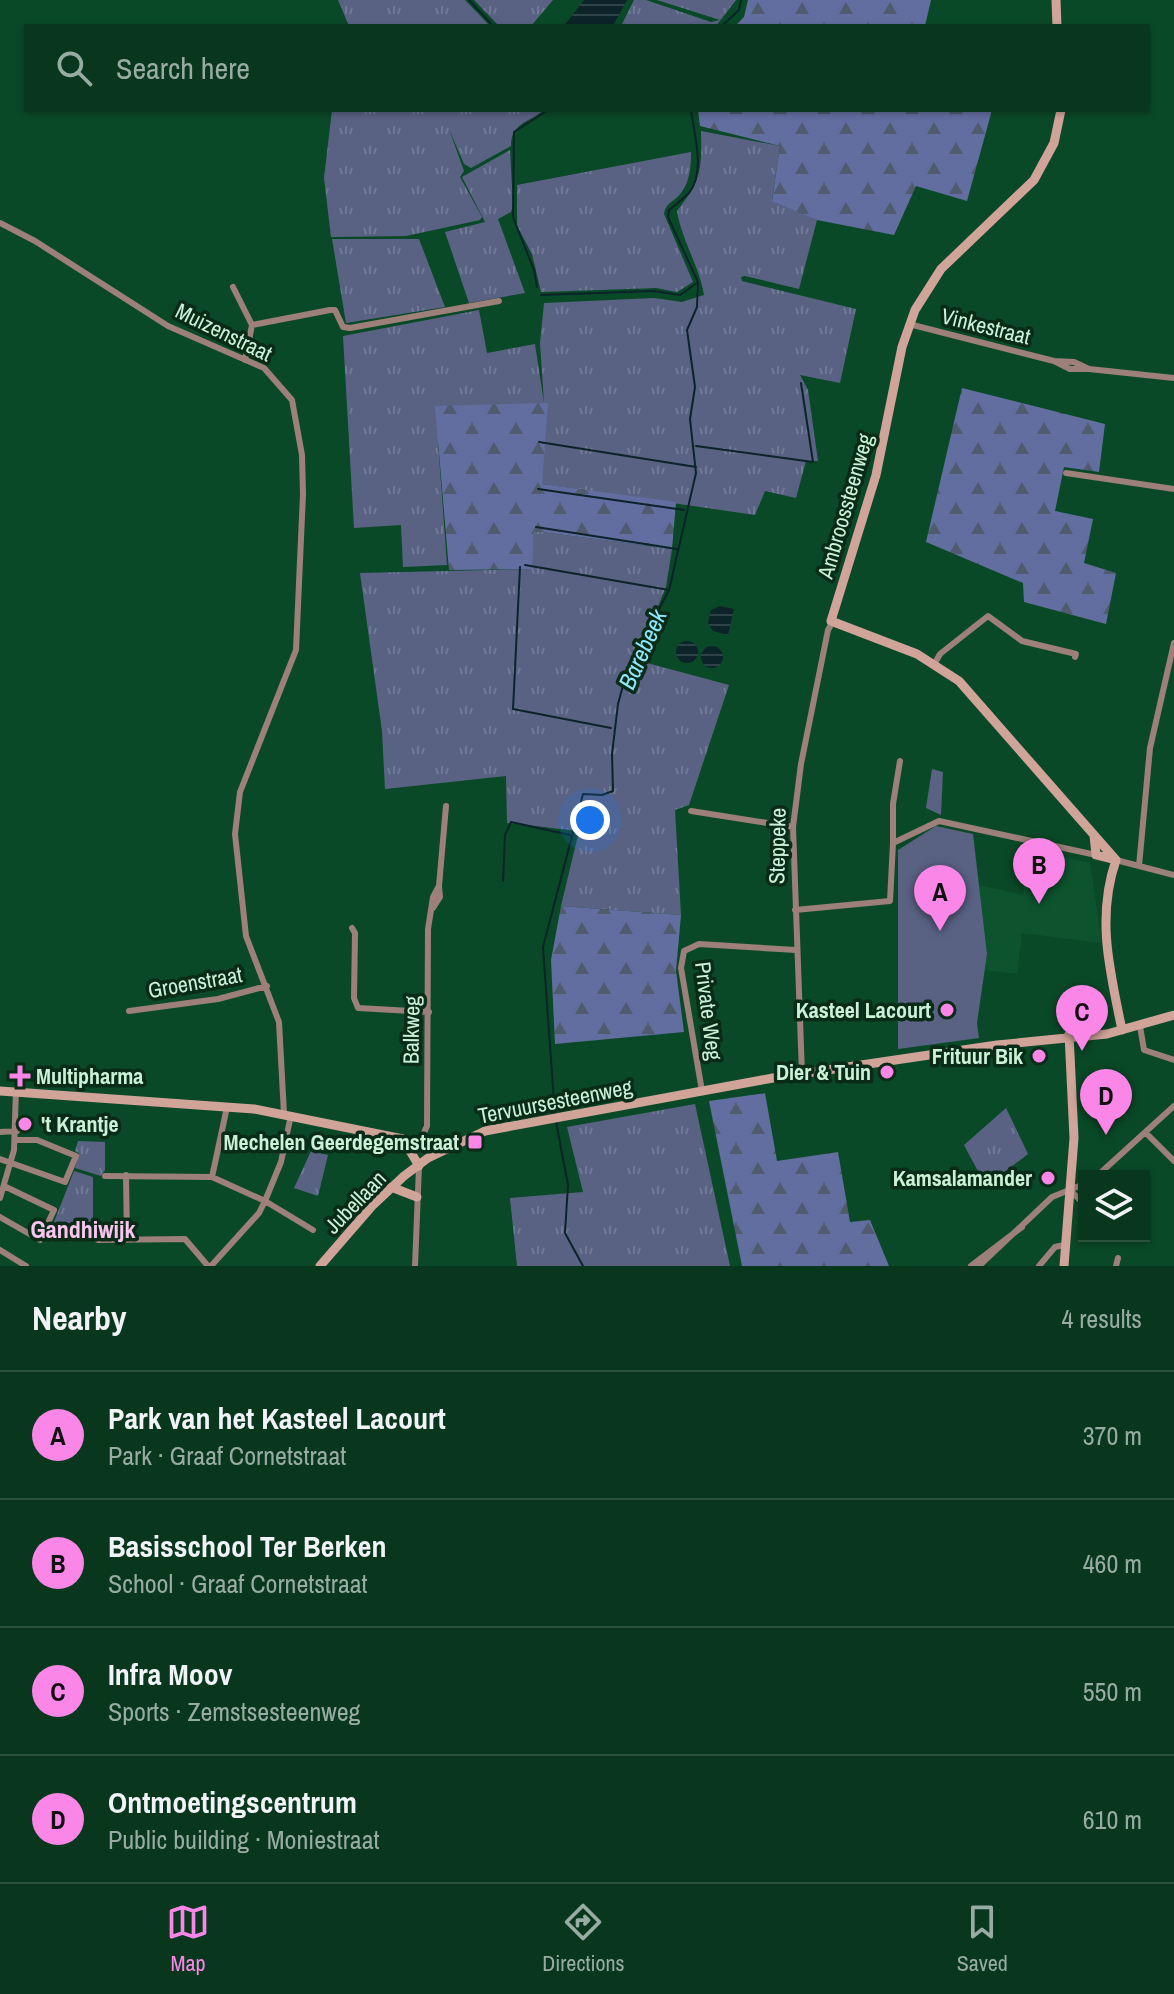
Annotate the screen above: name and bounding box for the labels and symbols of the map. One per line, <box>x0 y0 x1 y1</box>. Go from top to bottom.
street label: Muizenstraat <box>171 296 277 368</box>
street label: Vinkestraat <box>938 300 1034 352</box>
street label: Ambroossteenweg <box>810 430 880 583</box>
water label: Barebeek <box>610 603 674 694</box>
your location <box>570 800 610 840</box>
street label: Steppeke <box>761 808 793 884</box>
pin: B <box>1013 838 1065 904</box>
pin: A <box>914 865 966 931</box>
street label: Groenstraat <box>145 959 245 1005</box>
street label: Private Weg <box>688 960 730 1062</box>
pin: C <box>1056 985 1108 1051</box>
place label: Kasteel Lacourt <box>796 995 931 1025</box>
street label: Balkweg <box>395 996 427 1064</box>
marker: Kasteel Lacourt <box>938 1001 956 1019</box>
place label: Frituur Bik <box>932 1041 1024 1071</box>
marker: Frituur Bik <box>1030 1047 1048 1065</box>
place label: Dier & Tuin <box>776 1057 871 1087</box>
place label: Multipharma <box>36 1061 143 1091</box>
marker: Dier & Tuin <box>878 1063 896 1081</box>
marker: Multipharma <box>11 1067 29 1085</box>
pin: D <box>1080 1069 1132 1135</box>
street label: Tervuursesteenweg <box>475 1071 635 1131</box>
place label: 't Krantje <box>41 1109 118 1139</box>
marker: 't Krantje <box>16 1115 34 1133</box>
place label: Mechelen Geerdegemstraat <box>223 1127 459 1157</box>
marker: Mechelen Geerdegemstraat <box>466 1133 484 1151</box>
place label: Kamsalamander <box>893 1163 1032 1193</box>
street label: Jubellaan <box>317 1164 393 1240</box>
marker: Kamsalamander <box>1039 1169 1057 1187</box>
district label: Gandhiwijk <box>31 1213 136 1245</box>

